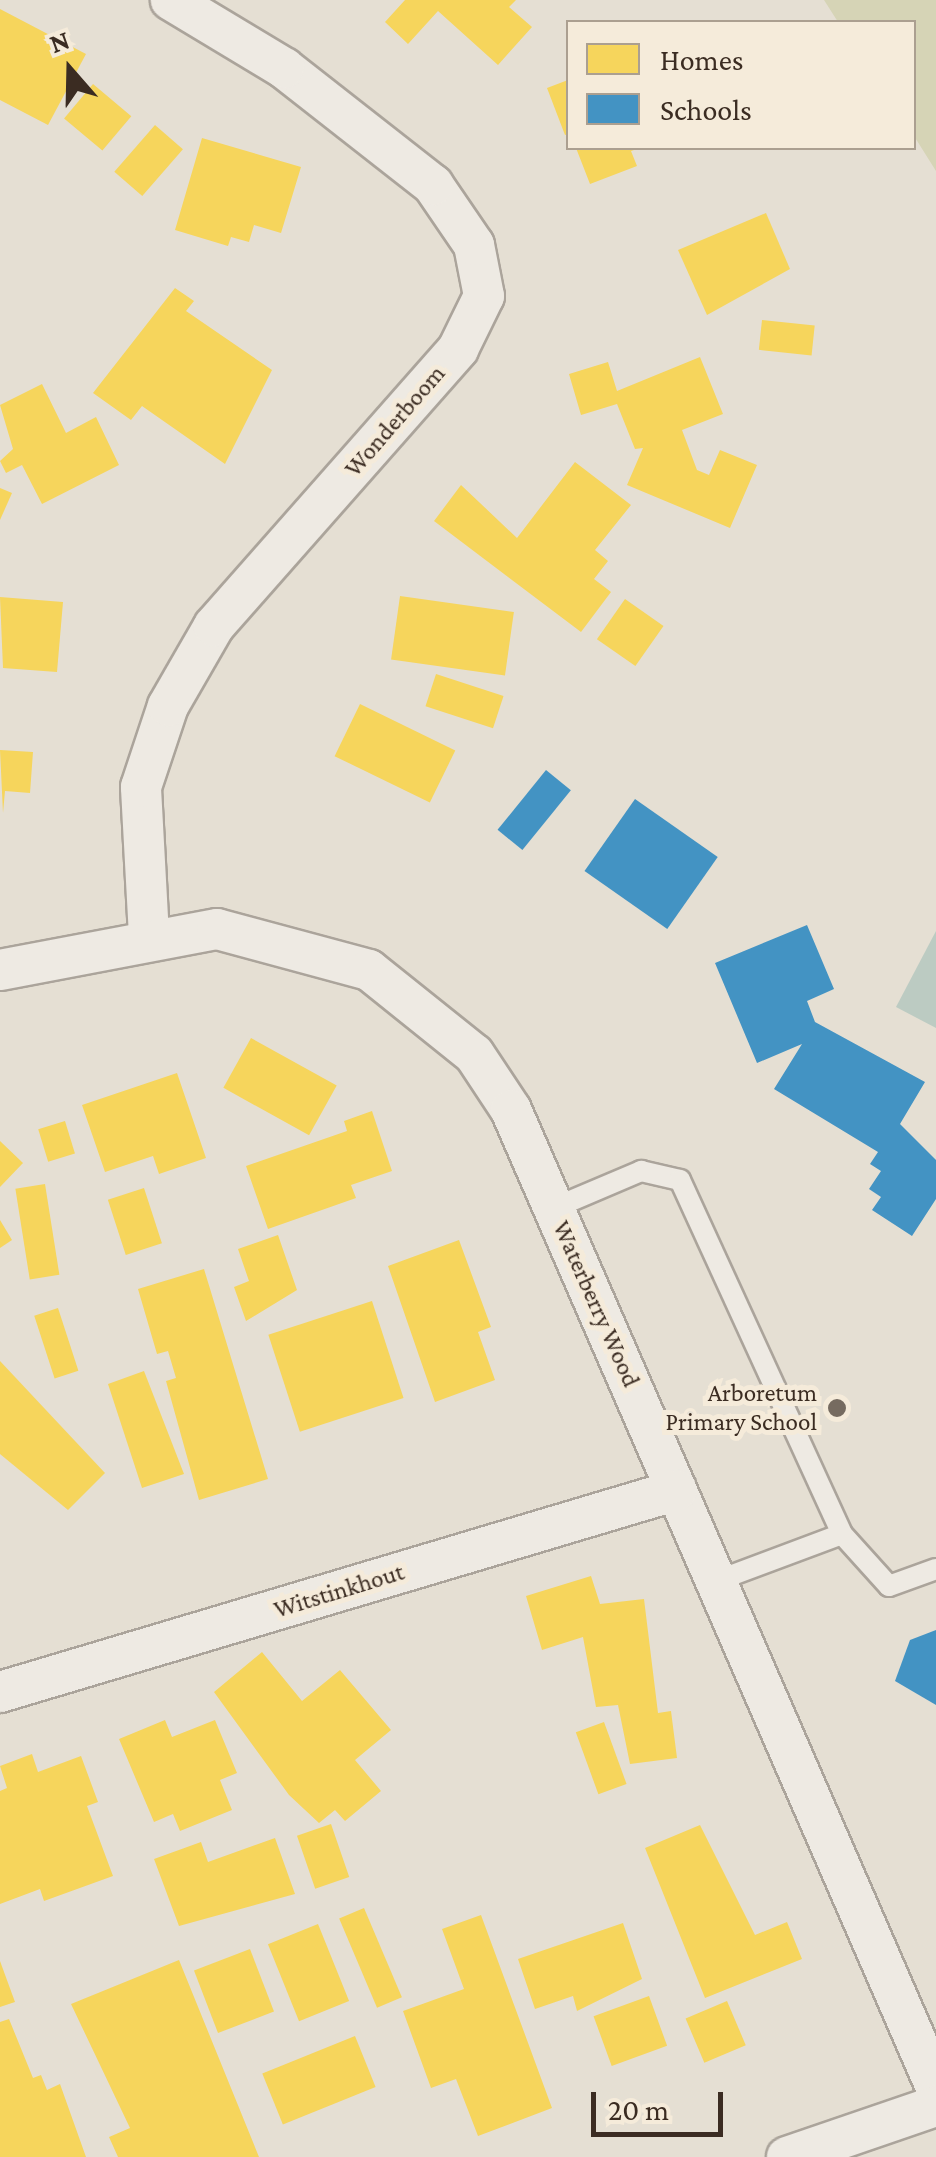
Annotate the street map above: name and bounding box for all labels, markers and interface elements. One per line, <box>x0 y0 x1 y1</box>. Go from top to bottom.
north arrow <box>20 20 120 120</box>
legend <box>566 20 916 150</box>
text: N <box>45 24 74 59</box>
text: Homes <box>660 43 744 76</box>
text: Schools <box>660 93 752 126</box>
street label: Wonderboom <box>338 359 452 483</box>
street label: Waterberry Wood <box>546 1216 646 1392</box>
place label: Arboretum Primary School <box>665 1379 817 1438</box>
marker: Arboretum Primary School <box>826 1397 848 1419</box>
street label: Witstinkhout <box>270 1557 408 1625</box>
scale bar <box>596 2072 728 2134</box>
text: 20 m <box>608 2093 669 2126</box>

